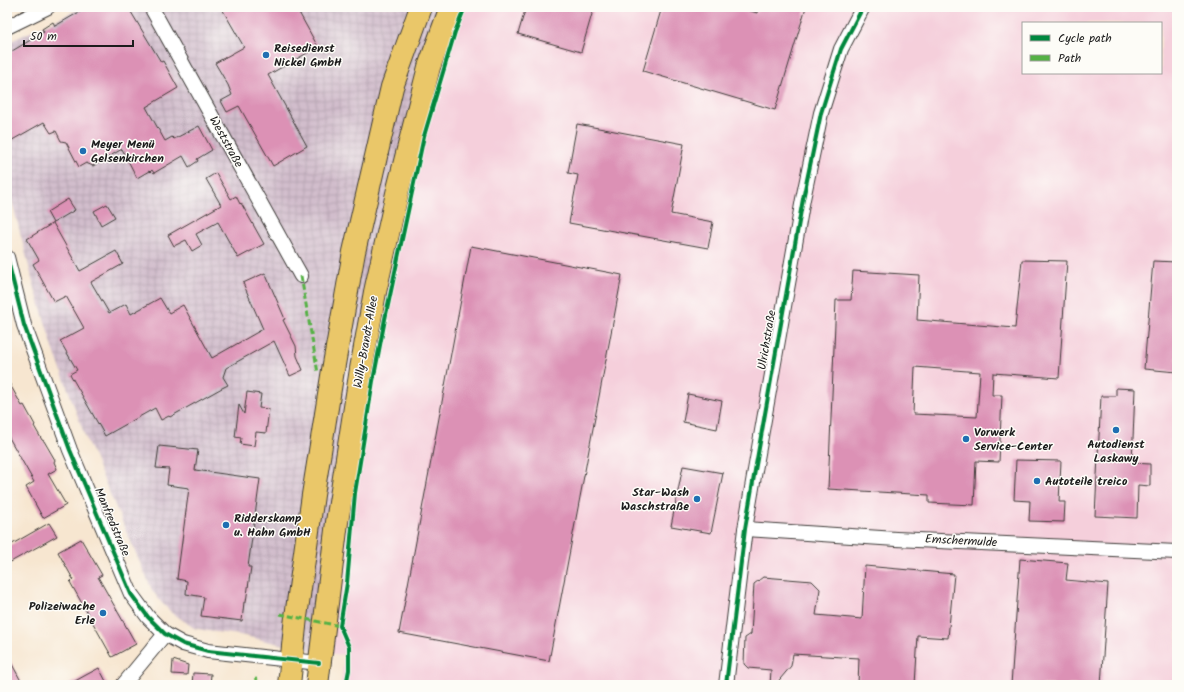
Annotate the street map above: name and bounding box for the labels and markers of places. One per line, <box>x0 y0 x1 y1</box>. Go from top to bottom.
place label: Reisedienst Nickel GmbH <box>274 39 342 72</box>
marker: Reisedienst Nickel GmbH <box>261 50 271 60</box>
place label: Meyer Menü Gelsenkirchen <box>91 135 164 168</box>
marker: Meyer Menü Gelsenkirchen <box>78 146 88 156</box>
place label: Vorwerk Service-Center <box>974 423 1053 456</box>
marker: Autodienst Laskawy <box>1111 425 1121 435</box>
marker: Vorwerk Service-Center <box>961 434 971 444</box>
place label: Autodienst Laskawy <box>1087 435 1145 468</box>
place label: Autoteile treico <box>1045 472 1128 491</box>
marker: Autoteile treico <box>1032 476 1042 486</box>
place label: Star-Wash Waschstraße <box>621 483 689 516</box>
marker: Star-Wash Waschstraße <box>692 494 702 504</box>
place label: Ridderskamp u. Hahn GmbH <box>234 509 311 542</box>
marker: Ridderskamp u. Hahn GmbH <box>221 520 231 530</box>
place label: Polizeiwache Erle <box>29 597 95 630</box>
marker: Polizeiwache Erle <box>98 608 108 618</box>

